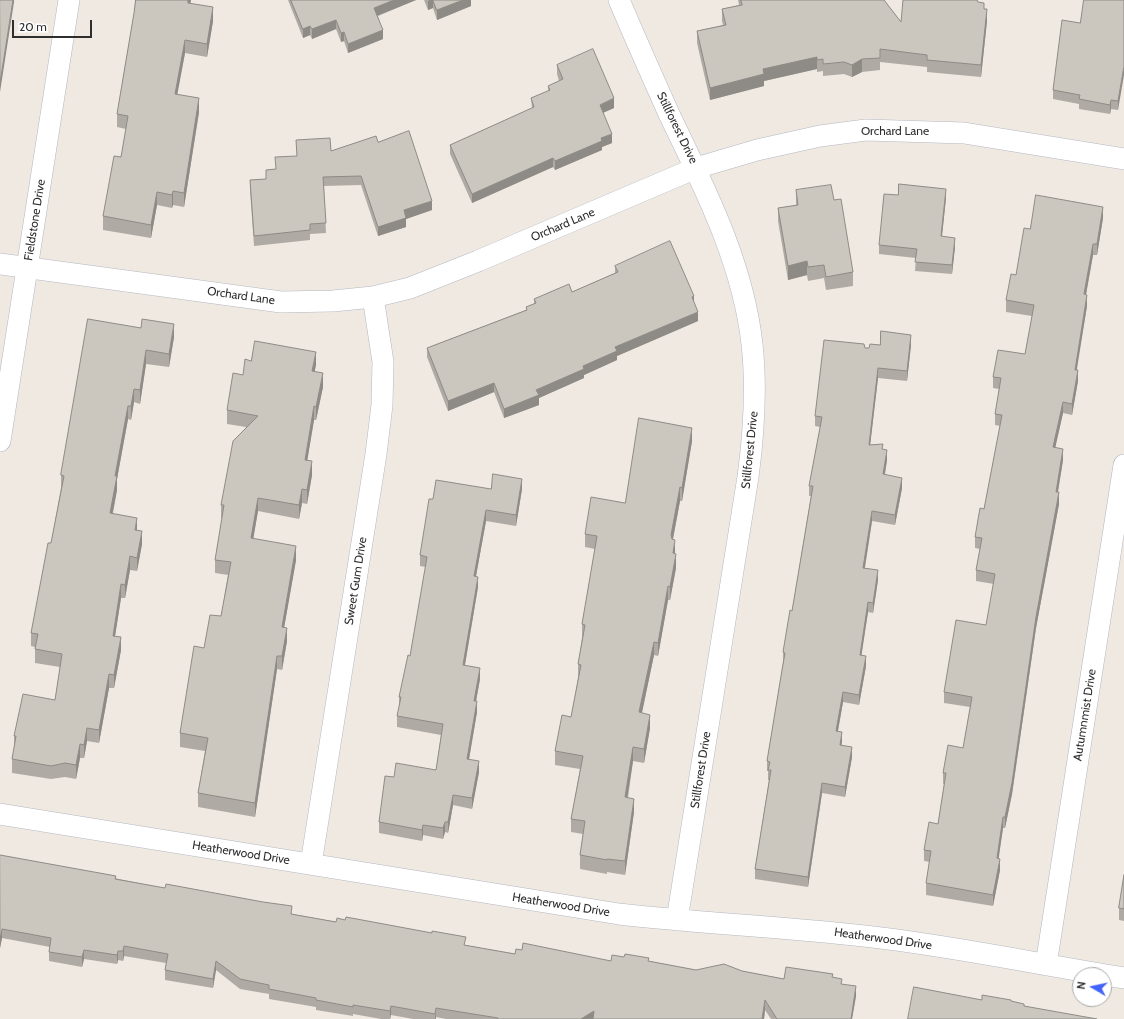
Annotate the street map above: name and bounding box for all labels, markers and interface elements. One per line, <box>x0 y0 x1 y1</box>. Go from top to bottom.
scale bar <box>14 12 94 38</box>
text: 20 m <box>19 19 47 34</box>
street label: Stillforest Drive <box>653 90 701 166</box>
street label: Orchard Lane <box>861 124 929 138</box>
street label: Fieldstone Drive <box>21 178 49 262</box>
street label: Orchard Lane <box>529 205 597 245</box>
street label: Orchard Lane <box>206 284 276 308</box>
street label: Stillforest Drive <box>739 410 761 490</box>
street label: Sweet Gum Drive <box>342 536 370 626</box>
street label: Autumnmist Drive <box>1071 668 1099 762</box>
street label: Stillforest Drive <box>688 730 714 810</box>
street label: Heatherwood Drive <box>191 838 291 868</box>
street label: Heatherwood Drive <box>511 890 611 920</box>
street label: Heatherwood Drive <box>833 925 933 953</box>
north arrow <box>1072 967 1112 1007</box>
text: N <box>1074 980 1089 990</box>

